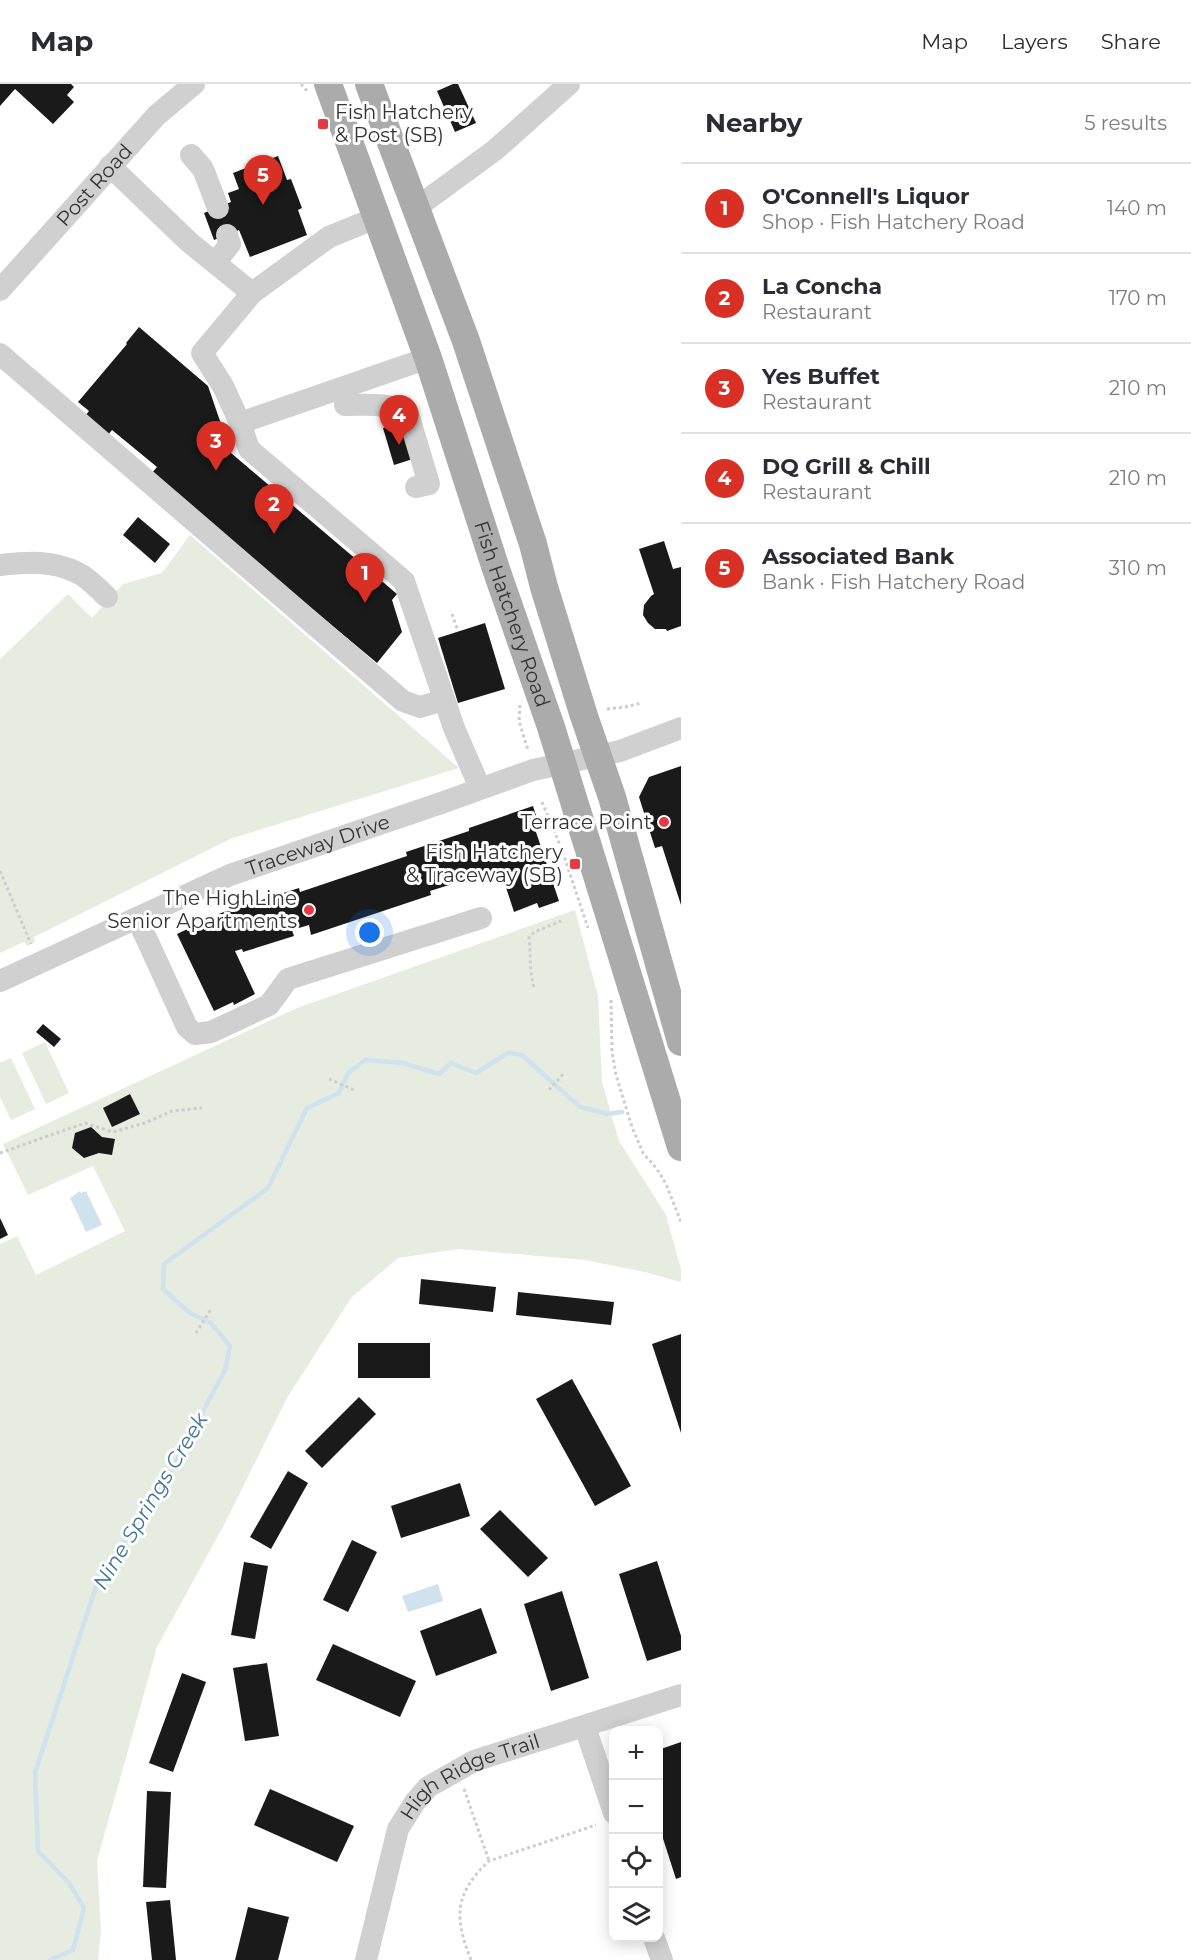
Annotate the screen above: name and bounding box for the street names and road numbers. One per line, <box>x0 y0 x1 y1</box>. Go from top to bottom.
street label: Post Road <box>51 139 137 231</box>
street label: Fish Hatchery Road <box>469 518 555 710</box>
street label: Traceway Drive <box>243 809 393 881</box>
street label: High Ridge Trail <box>395 1729 543 1824</box>

